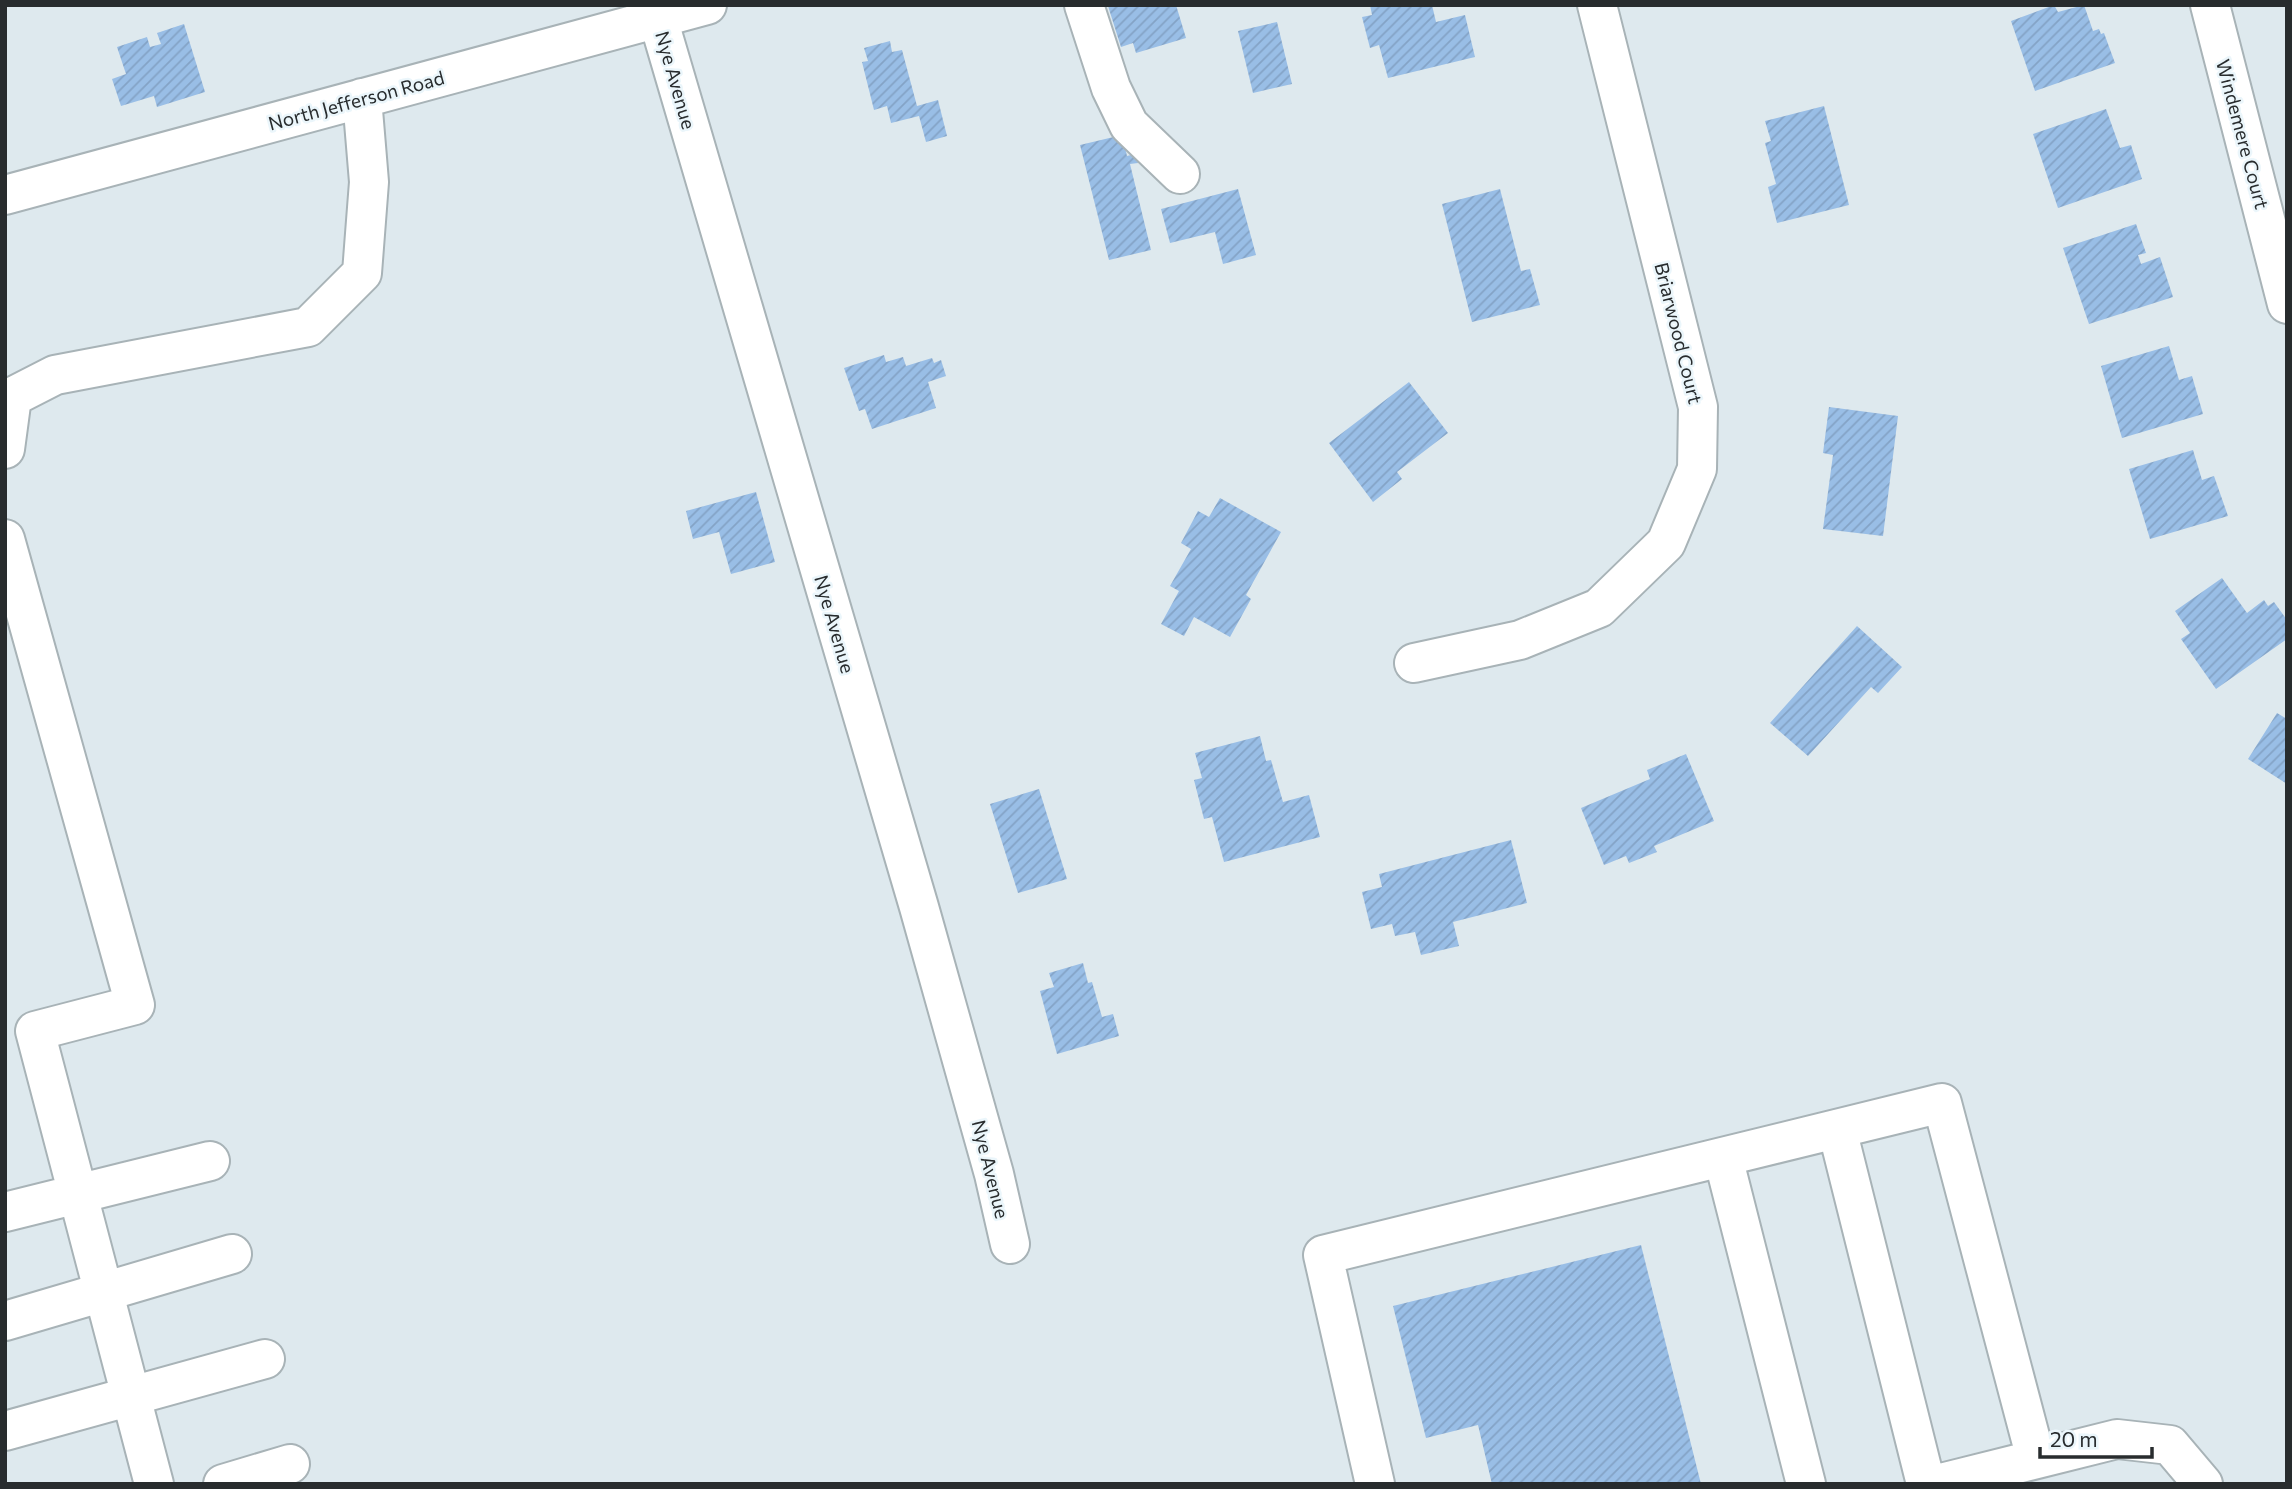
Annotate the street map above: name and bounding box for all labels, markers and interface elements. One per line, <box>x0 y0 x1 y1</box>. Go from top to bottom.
street label: Nye Avenue <box>651 28 701 132</box>
street label: Windemere Court <box>2212 57 2274 212</box>
street label: North Jefferson Road <box>265 65 447 135</box>
street label: Briarwood Court <box>1650 260 1708 406</box>
street label: Nye Avenue <box>810 572 860 676</box>
street label: Nye Avenue <box>968 1117 1014 1221</box>
scale bar <box>2040 1416 2152 1460</box>
text: 20 m <box>2050 1426 2098 1451</box>

